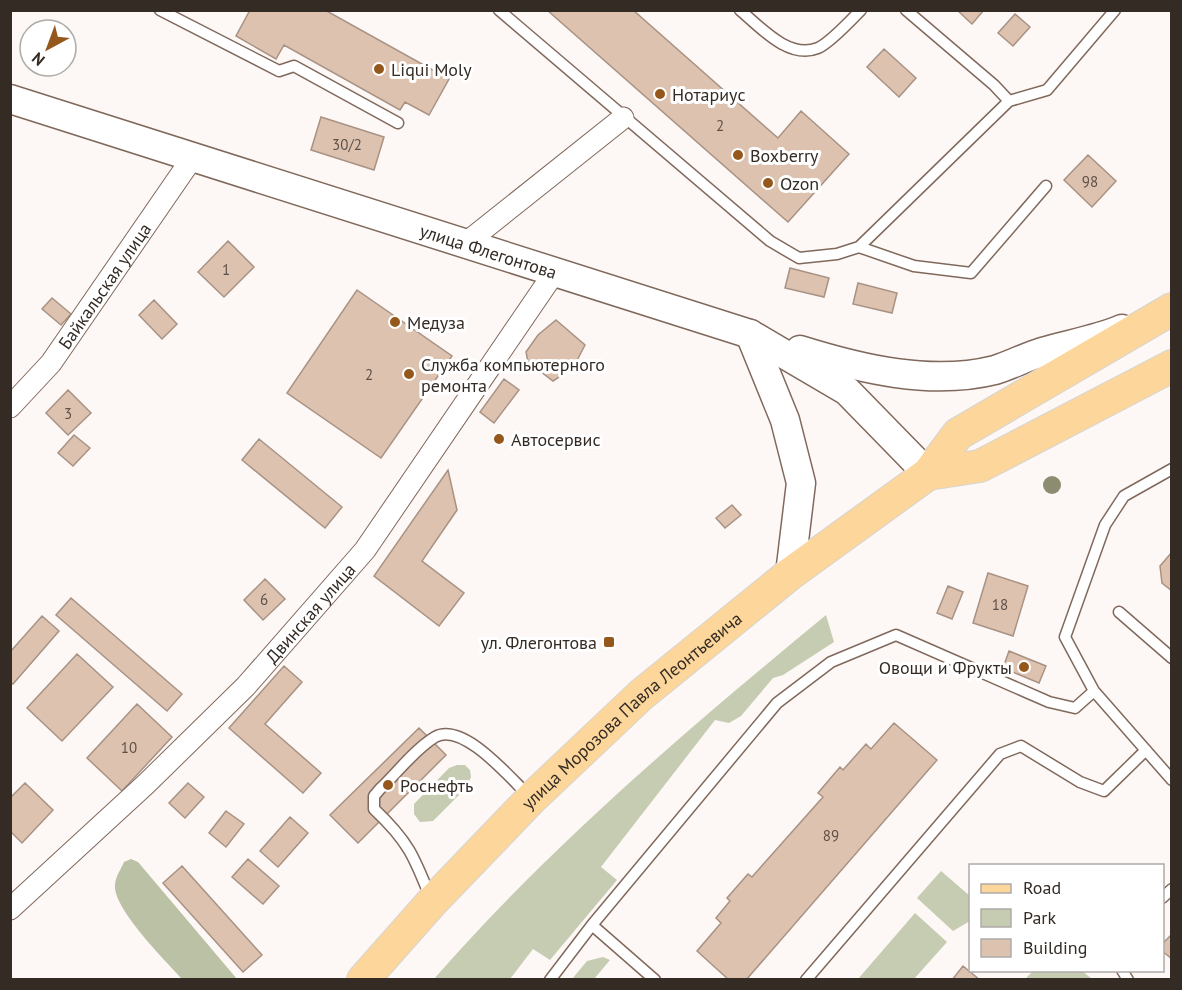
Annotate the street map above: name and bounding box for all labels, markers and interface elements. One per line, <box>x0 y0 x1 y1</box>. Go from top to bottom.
north arrow <box>18 18 78 78</box>
text: N <box>28 48 49 70</box>
place label: Liqui Moly <box>391 58 472 81</box>
marker: Liqui Moly <box>372 62 386 76</box>
place label: Нотариус <box>672 83 746 106</box>
marker: Нотариус <box>653 87 667 101</box>
house number: 2 <box>716 116 724 135</box>
house number: 30/2 <box>332 135 362 154</box>
place label: Boxberry <box>750 144 819 167</box>
marker: Boxberry <box>731 148 745 162</box>
place label: Ozon <box>780 172 819 195</box>
house number: 98 <box>1082 172 1098 191</box>
marker: Ozon <box>761 176 775 190</box>
street label: Байкальская улица <box>53 218 156 353</box>
street label: улица Флегонтова <box>417 218 560 283</box>
house number: 1 <box>222 260 230 279</box>
place label: Медуза <box>407 311 465 334</box>
marker: Медуза <box>388 315 402 329</box>
place label: Служба компьютерного ремонта <box>421 353 605 397</box>
house number: 2 <box>365 365 373 384</box>
marker: Служба компьютерного ремонта <box>402 367 416 381</box>
house number: 3 <box>64 404 72 423</box>
place label: Автосервис <box>511 428 601 451</box>
marker: Автосервис <box>492 432 506 446</box>
street label: Двинская улица <box>260 558 360 668</box>
house number: 6 <box>260 590 268 609</box>
house number: 18 <box>992 595 1008 614</box>
street label: улица Морозова Павла Леонтьевича <box>516 606 746 814</box>
place label: ул. Флегонтова <box>481 631 597 654</box>
marker: ул. Флегонтова <box>602 635 616 649</box>
place label: Овощи и Фрукты <box>879 656 1012 679</box>
marker: Овощи и Фрукты <box>1017 660 1031 674</box>
house number: 10 <box>121 738 137 757</box>
place label: Роснефть <box>400 774 473 797</box>
marker: Роснефть <box>381 778 395 792</box>
house number: 89 <box>823 826 839 845</box>
legend <box>969 864 1164 972</box>
text: Road <box>1023 876 1061 899</box>
text: Park <box>1023 906 1056 929</box>
text: Building <box>1023 936 1087 959</box>

